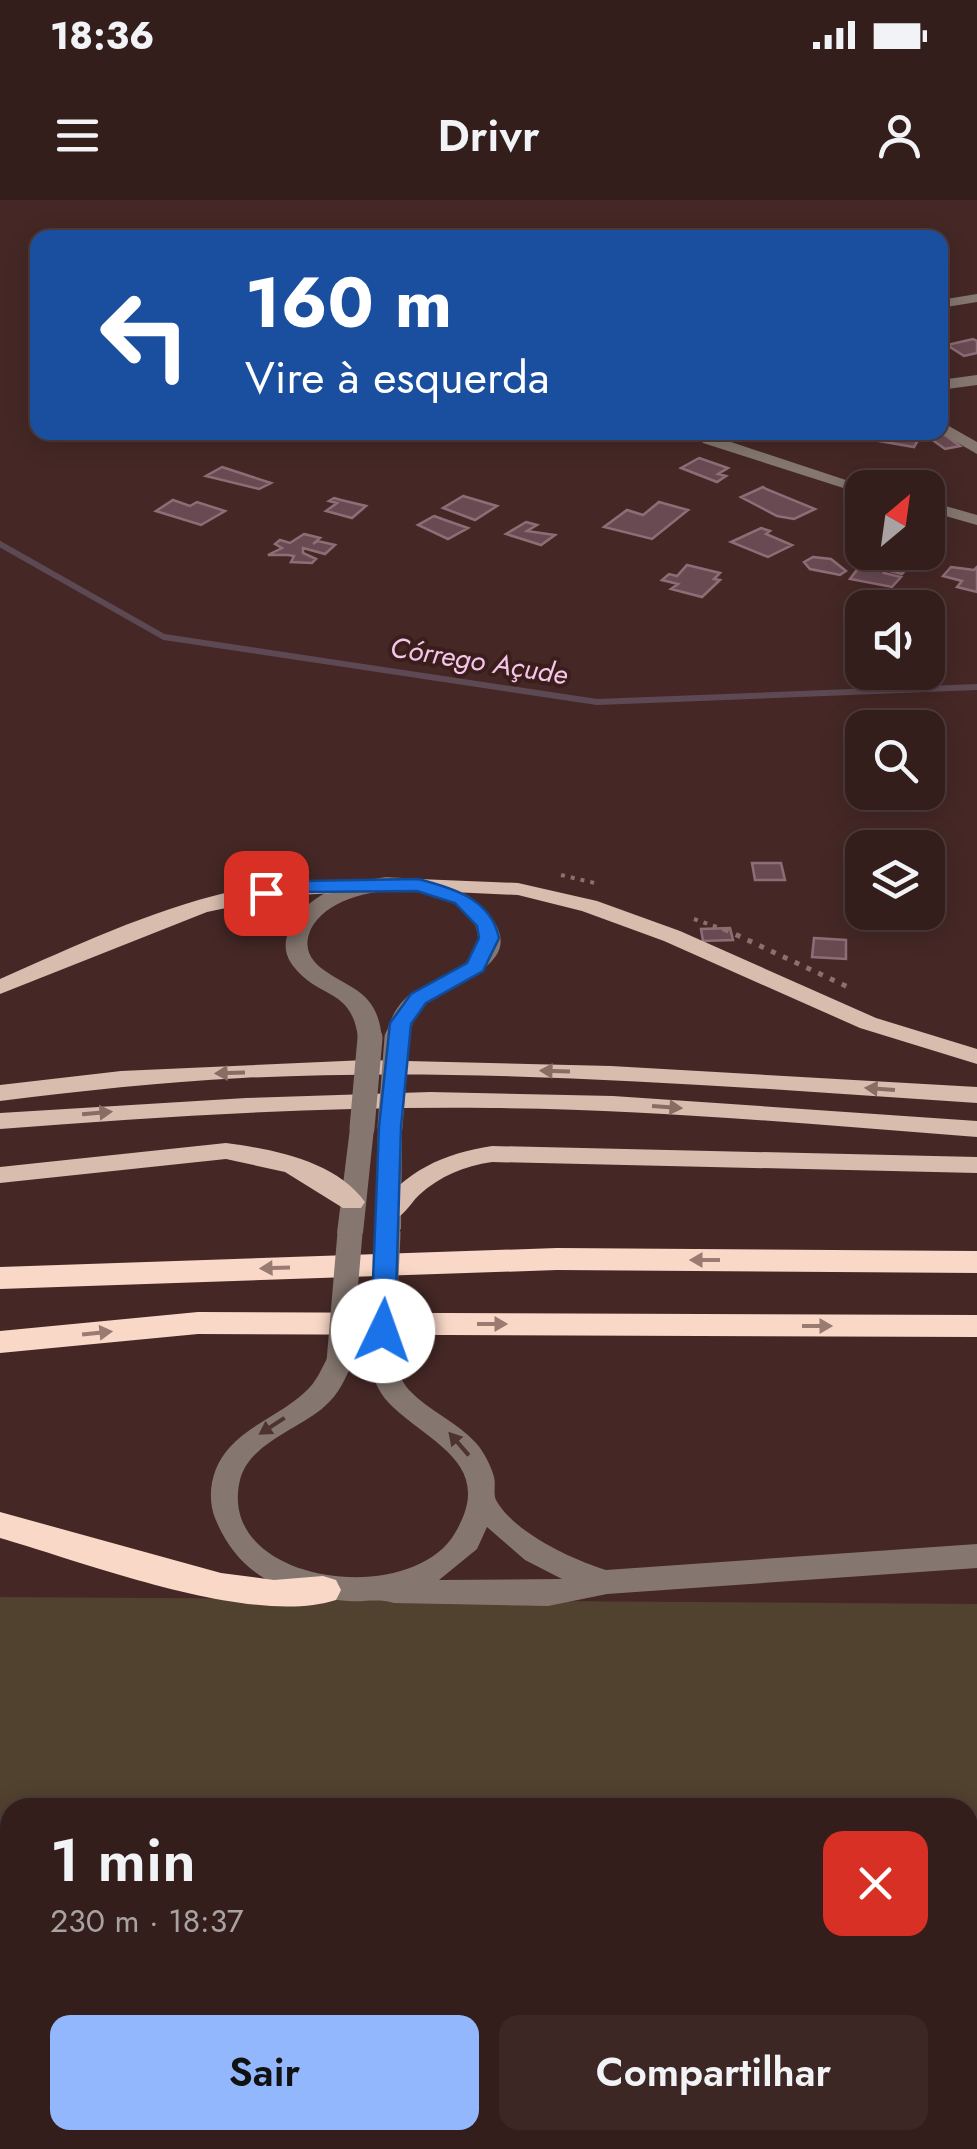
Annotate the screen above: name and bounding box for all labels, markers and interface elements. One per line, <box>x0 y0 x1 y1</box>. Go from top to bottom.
text: 18:36 <box>50 8 154 63</box>
text: Drivr <box>437 103 540 168</box>
icon: menu <box>50 108 105 163</box>
icon: person <box>872 108 927 163</box>
text: 160 m <box>245 252 452 353</box>
icon: left <box>80 270 210 400</box>
text: Vire à esquerda <box>245 345 550 410</box>
north arrow <box>845 470 945 570</box>
map controls <box>845 470 945 930</box>
button: sound <box>845 590 945 690</box>
water label: Córrego Açude <box>387 627 571 695</box>
button: search <box>845 710 945 810</box>
button: layers <box>845 830 945 930</box>
pin <box>224 851 309 936</box>
icon: arrive <box>239 866 294 921</box>
one-way arrow <box>539 1063 571 1079</box>
one-way arrow <box>214 1065 246 1081</box>
one-way arrow <box>863 1081 895 1097</box>
one-way arrow <box>651 1099 683 1115</box>
one-way arrow <box>82 1105 114 1121</box>
one-way arrow <box>688 1252 720 1268</box>
one-way arrow <box>258 1260 290 1276</box>
position arrow <box>331 1279 435 1383</box>
one-way arrow <box>476 1316 508 1332</box>
one-way arrow <box>801 1318 833 1334</box>
one-way arrow <box>82 1324 113 1340</box>
one-way arrow <box>259 1416 286 1434</box>
one-way arrow <box>449 1432 471 1457</box>
text: 1 min <box>50 1817 196 1904</box>
button: close <box>823 1831 928 1936</box>
text: 230 m · 18:37 <box>50 1898 244 1944</box>
button: Sair <box>50 2015 479 2130</box>
button: Compartilhar <box>499 2015 928 2130</box>

